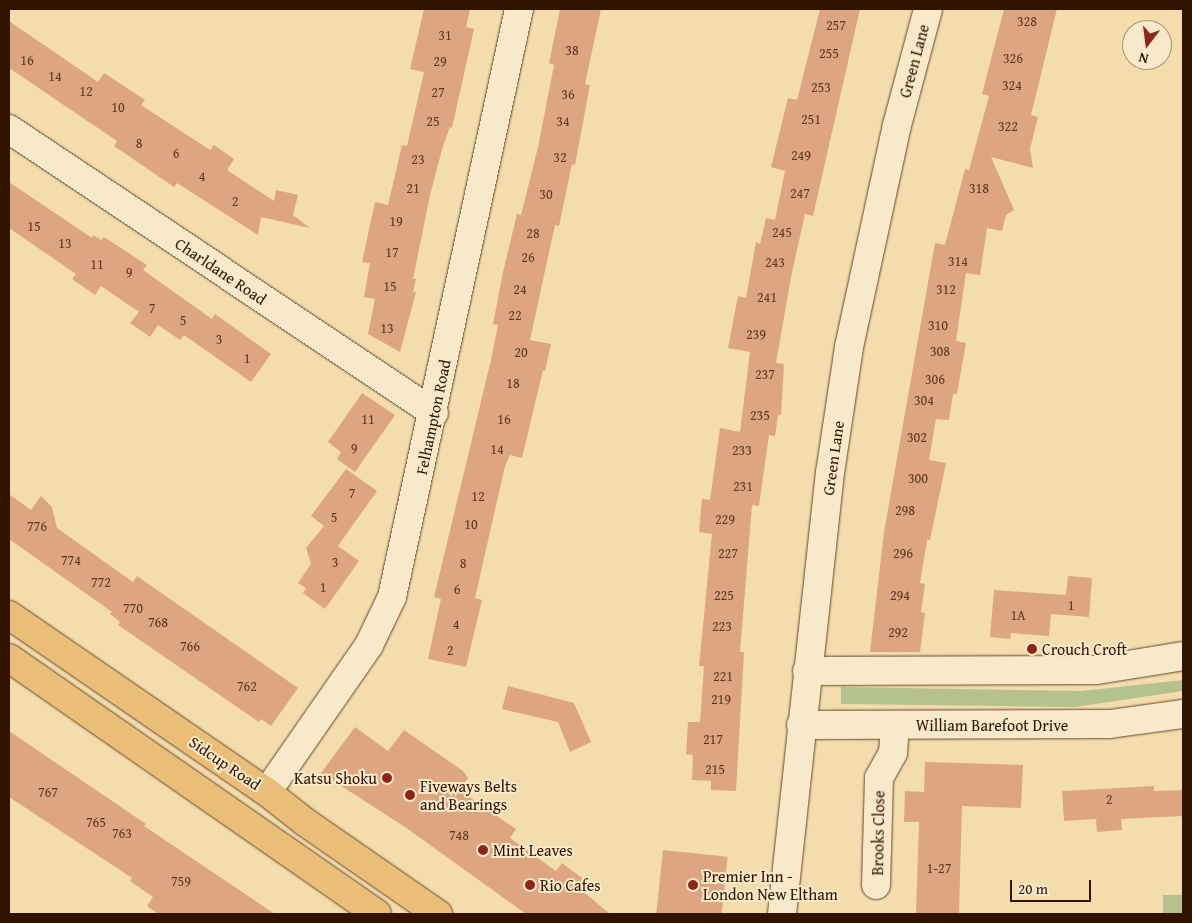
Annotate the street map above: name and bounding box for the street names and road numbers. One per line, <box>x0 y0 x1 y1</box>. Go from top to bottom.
street label: Green Lane <box>895 22 933 100</box>
street label: Charldane Road <box>172 233 270 309</box>
street label: Felhampton Road <box>411 358 455 476</box>
street label: Green Lane <box>818 419 848 497</box>
street label: William Barefoot Drive <box>916 715 1068 735</box>
street label: Sidcup Road <box>186 732 264 794</box>
street label: Brooks Close <box>868 790 888 876</box>

